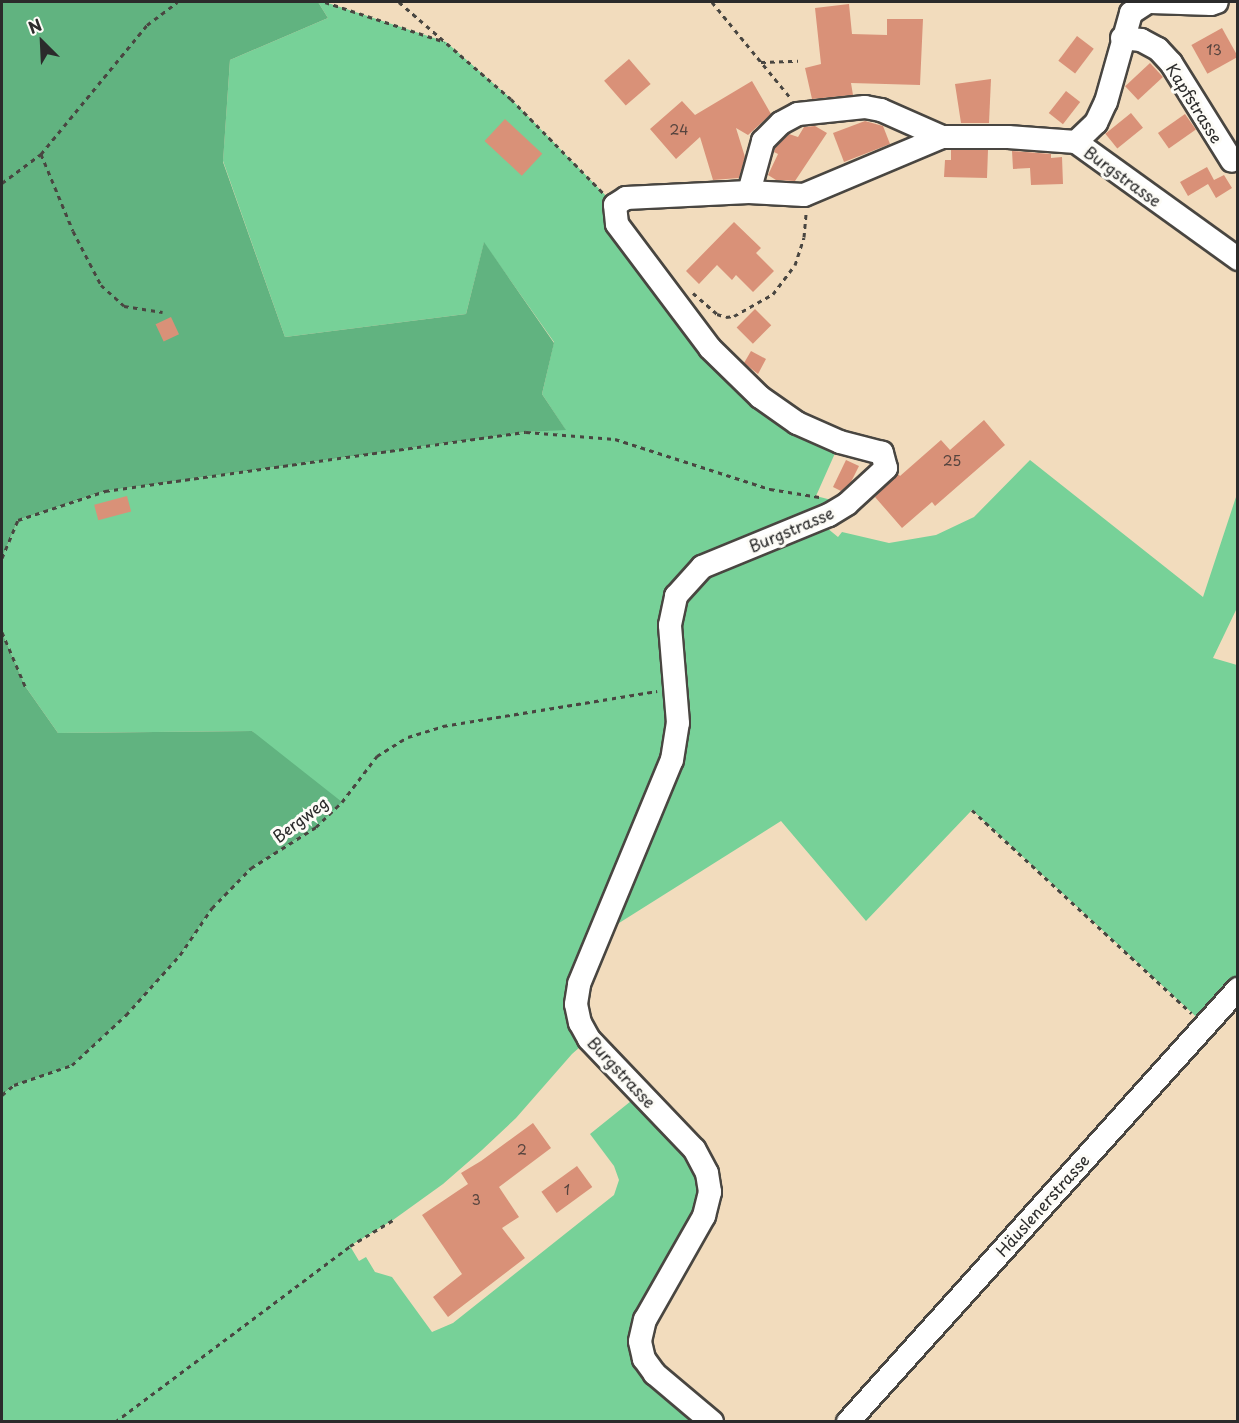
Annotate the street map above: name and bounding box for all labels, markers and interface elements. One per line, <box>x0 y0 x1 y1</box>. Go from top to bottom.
north arrow <box>12 12 72 72</box>
text: N <box>24 12 45 39</box>
house number: 13 <box>1206 42 1222 58</box>
street label: Kapfstrasse <box>1163 60 1227 146</box>
house number: 24 <box>670 122 688 138</box>
street label: Burgstrasse <box>1081 142 1165 210</box>
house number: 25 <box>943 453 961 469</box>
street label: Burgstrasse <box>746 503 836 555</box>
street label: Bergweg <box>269 792 331 846</box>
street label: Burgstrasse <box>584 1032 660 1112</box>
house number: 2 <box>517 1142 527 1158</box>
street label: Häuslenerstrasse <box>991 1150 1093 1260</box>
house number: 1 <box>564 1182 570 1198</box>
house number: 3 <box>471 1192 481 1208</box>

